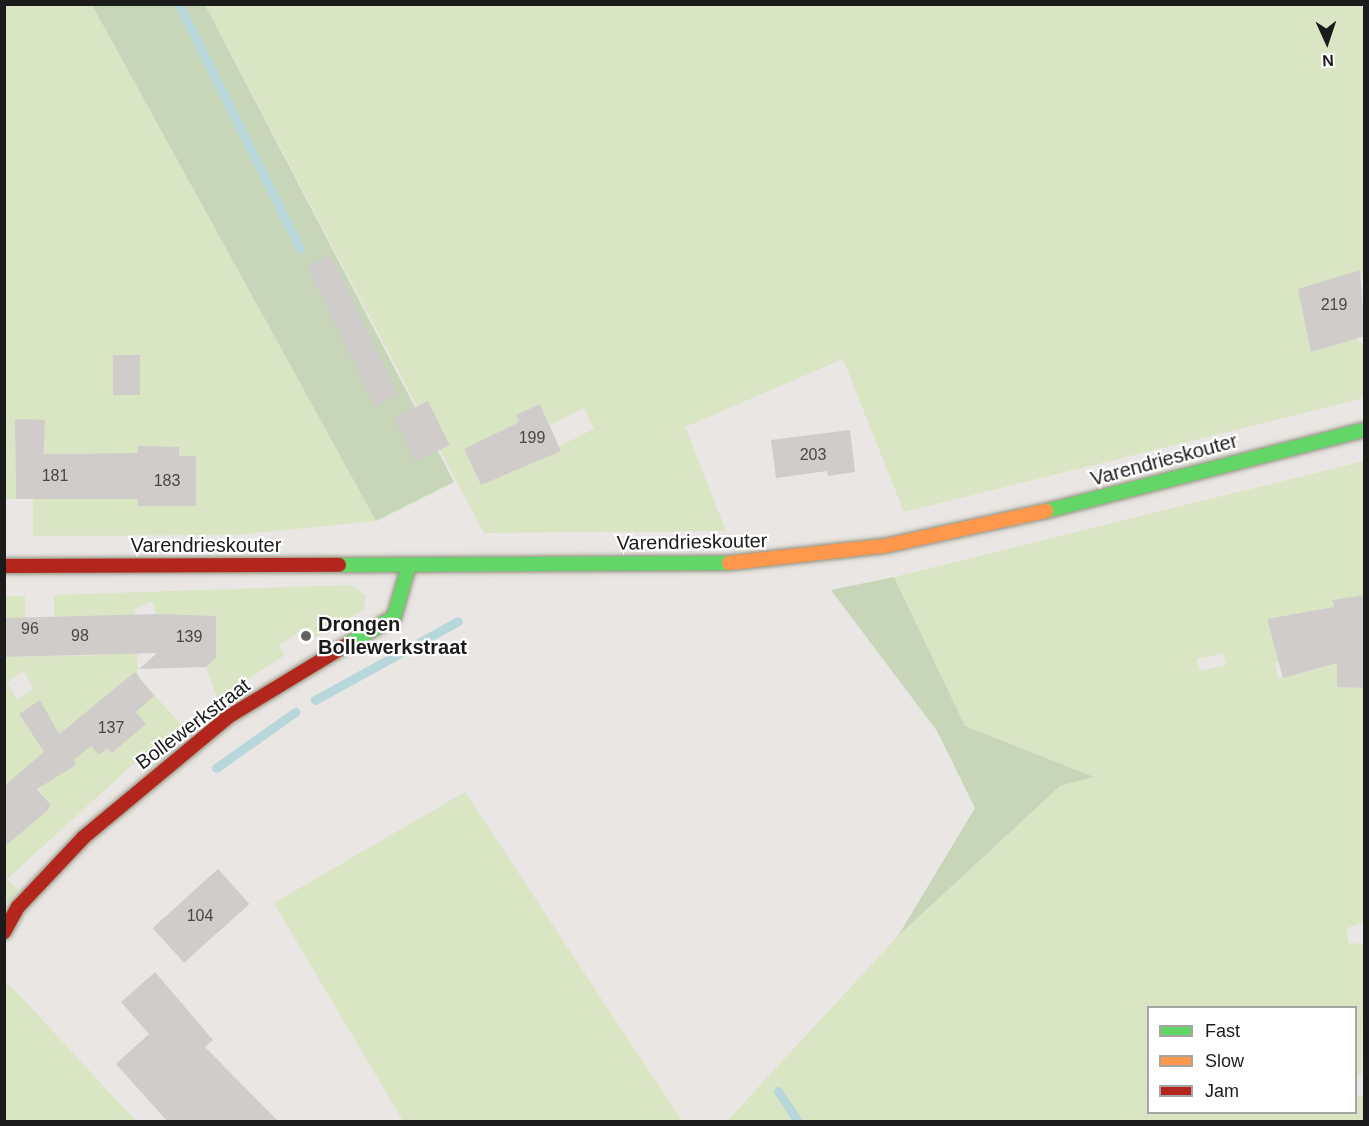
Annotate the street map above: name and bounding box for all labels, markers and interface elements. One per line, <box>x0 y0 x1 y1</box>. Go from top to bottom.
north arrow <box>1297 12 1357 72</box>
text: N <box>1322 52 1334 69</box>
house number: 219 <box>1321 295 1347 315</box>
house number: 199 <box>519 428 545 448</box>
street label: Varendrieskouter <box>1088 429 1240 491</box>
house number: 203 <box>800 445 826 465</box>
house number: 181 <box>42 466 68 486</box>
house number: 183 <box>154 471 180 491</box>
street label: Varendrieskouter <box>616 529 768 555</box>
street label: Varendrieskouter <box>131 533 281 557</box>
place label: Drongen Bollewerkstraat <box>318 612 467 659</box>
house number: 96 <box>21 619 39 639</box>
house number: 98 <box>71 626 89 646</box>
house number: 139 <box>176 627 202 647</box>
marker: Drongen Bollewerkstraat <box>299 629 313 643</box>
street label: Bollewerkstraat <box>131 673 255 775</box>
house number: 137 <box>98 718 124 738</box>
house number: 104 <box>187 906 213 926</box>
legend <box>1147 1006 1357 1114</box>
text: Fast <box>1205 1021 1240 1041</box>
text: Slow <box>1205 1051 1244 1071</box>
text: Jam <box>1205 1081 1239 1101</box>

